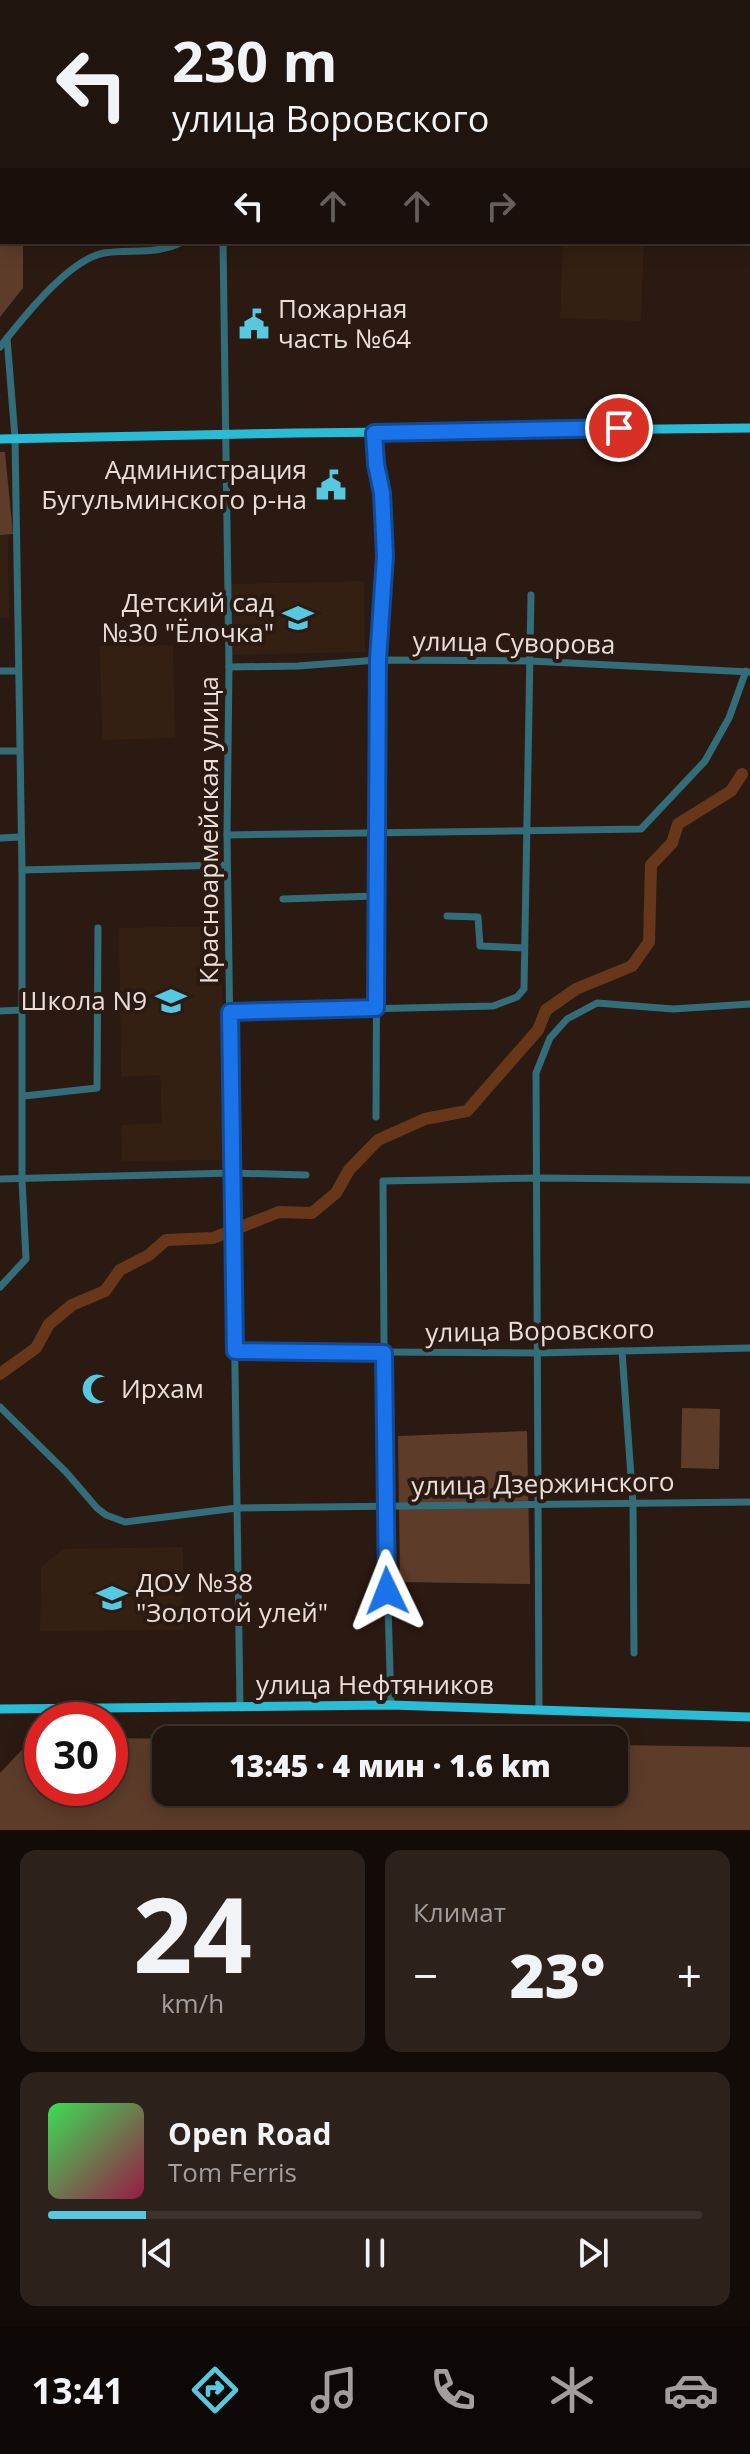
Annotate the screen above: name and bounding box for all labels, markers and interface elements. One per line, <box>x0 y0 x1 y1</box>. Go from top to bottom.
text: 230 m <box>172 22 338 98</box>
icon: left <box>40 32 144 136</box>
text: улица Воровского <box>172 94 489 143</box>
icon: left <box>227 184 271 228</box>
icon: ahead <box>311 184 355 228</box>
icon: ahead <box>395 184 439 228</box>
icon: right <box>479 184 523 228</box>
place label: Пожарная часть №64 <box>278 290 411 356</box>
public building icon: Пожарная часть №64 <box>237 307 271 341</box>
pin <box>585 394 653 462</box>
icon: arrive <box>597 406 641 450</box>
place label: Администрация Бугульминского р-на <box>41 451 307 517</box>
public building icon: Администрация Бугульминского р-на <box>314 468 348 502</box>
place label: Детский сад №30 "Ёлочка" <box>102 584 274 650</box>
school or university icon: Детский сад №30 "Ёлочка" <box>281 601 315 635</box>
street label: улица Суворова <box>412 622 616 662</box>
street label: Красноармейская улица <box>190 676 226 984</box>
place label: Школа N9 <box>21 982 147 1018</box>
school or university icon: Школа N9 <box>154 984 188 1018</box>
street label: улица Воровского <box>425 1310 655 1350</box>
place label: Ирхам <box>121 1370 204 1406</box>
mosque icon: Ирхам <box>80 1372 114 1406</box>
street label: улица Дзержинского <box>411 1463 675 1503</box>
position arrow <box>345 1549 429 1633</box>
place label: ДОУ №38 "Золотой улей" <box>136 1564 328 1630</box>
school or university icon: ДОУ №38 "Золотой улей" <box>95 1581 129 1615</box>
street label: улица Нефтяников <box>256 1666 494 1702</box>
speed limit sign: 30 <box>24 1702 128 1806</box>
text: 13:45 · 4 мин · 1.6 km <box>229 1745 551 1786</box>
text: 24 <box>133 1862 252 2003</box>
text: Климат <box>413 1894 506 1930</box>
text: 23° <box>510 1934 605 2016</box>
text: − <box>413 1945 438 2005</box>
text: + <box>677 1945 702 2005</box>
text: km/h <box>161 1985 224 2021</box>
text: Open Road <box>168 2113 332 2154</box>
text: Tom Ferris <box>168 2154 297 2190</box>
icon: previous <box>135 2231 179 2275</box>
icon: pause <box>353 2231 397 2275</box>
icon: next <box>571 2231 615 2275</box>
icon: directions <box>187 2362 243 2418</box>
icon: music <box>306 2362 362 2418</box>
icon: phone <box>425 2362 481 2418</box>
icon: climate <box>544 2362 600 2418</box>
icon: car <box>663 2362 719 2418</box>
text: 13:41 <box>31 2366 124 2415</box>

